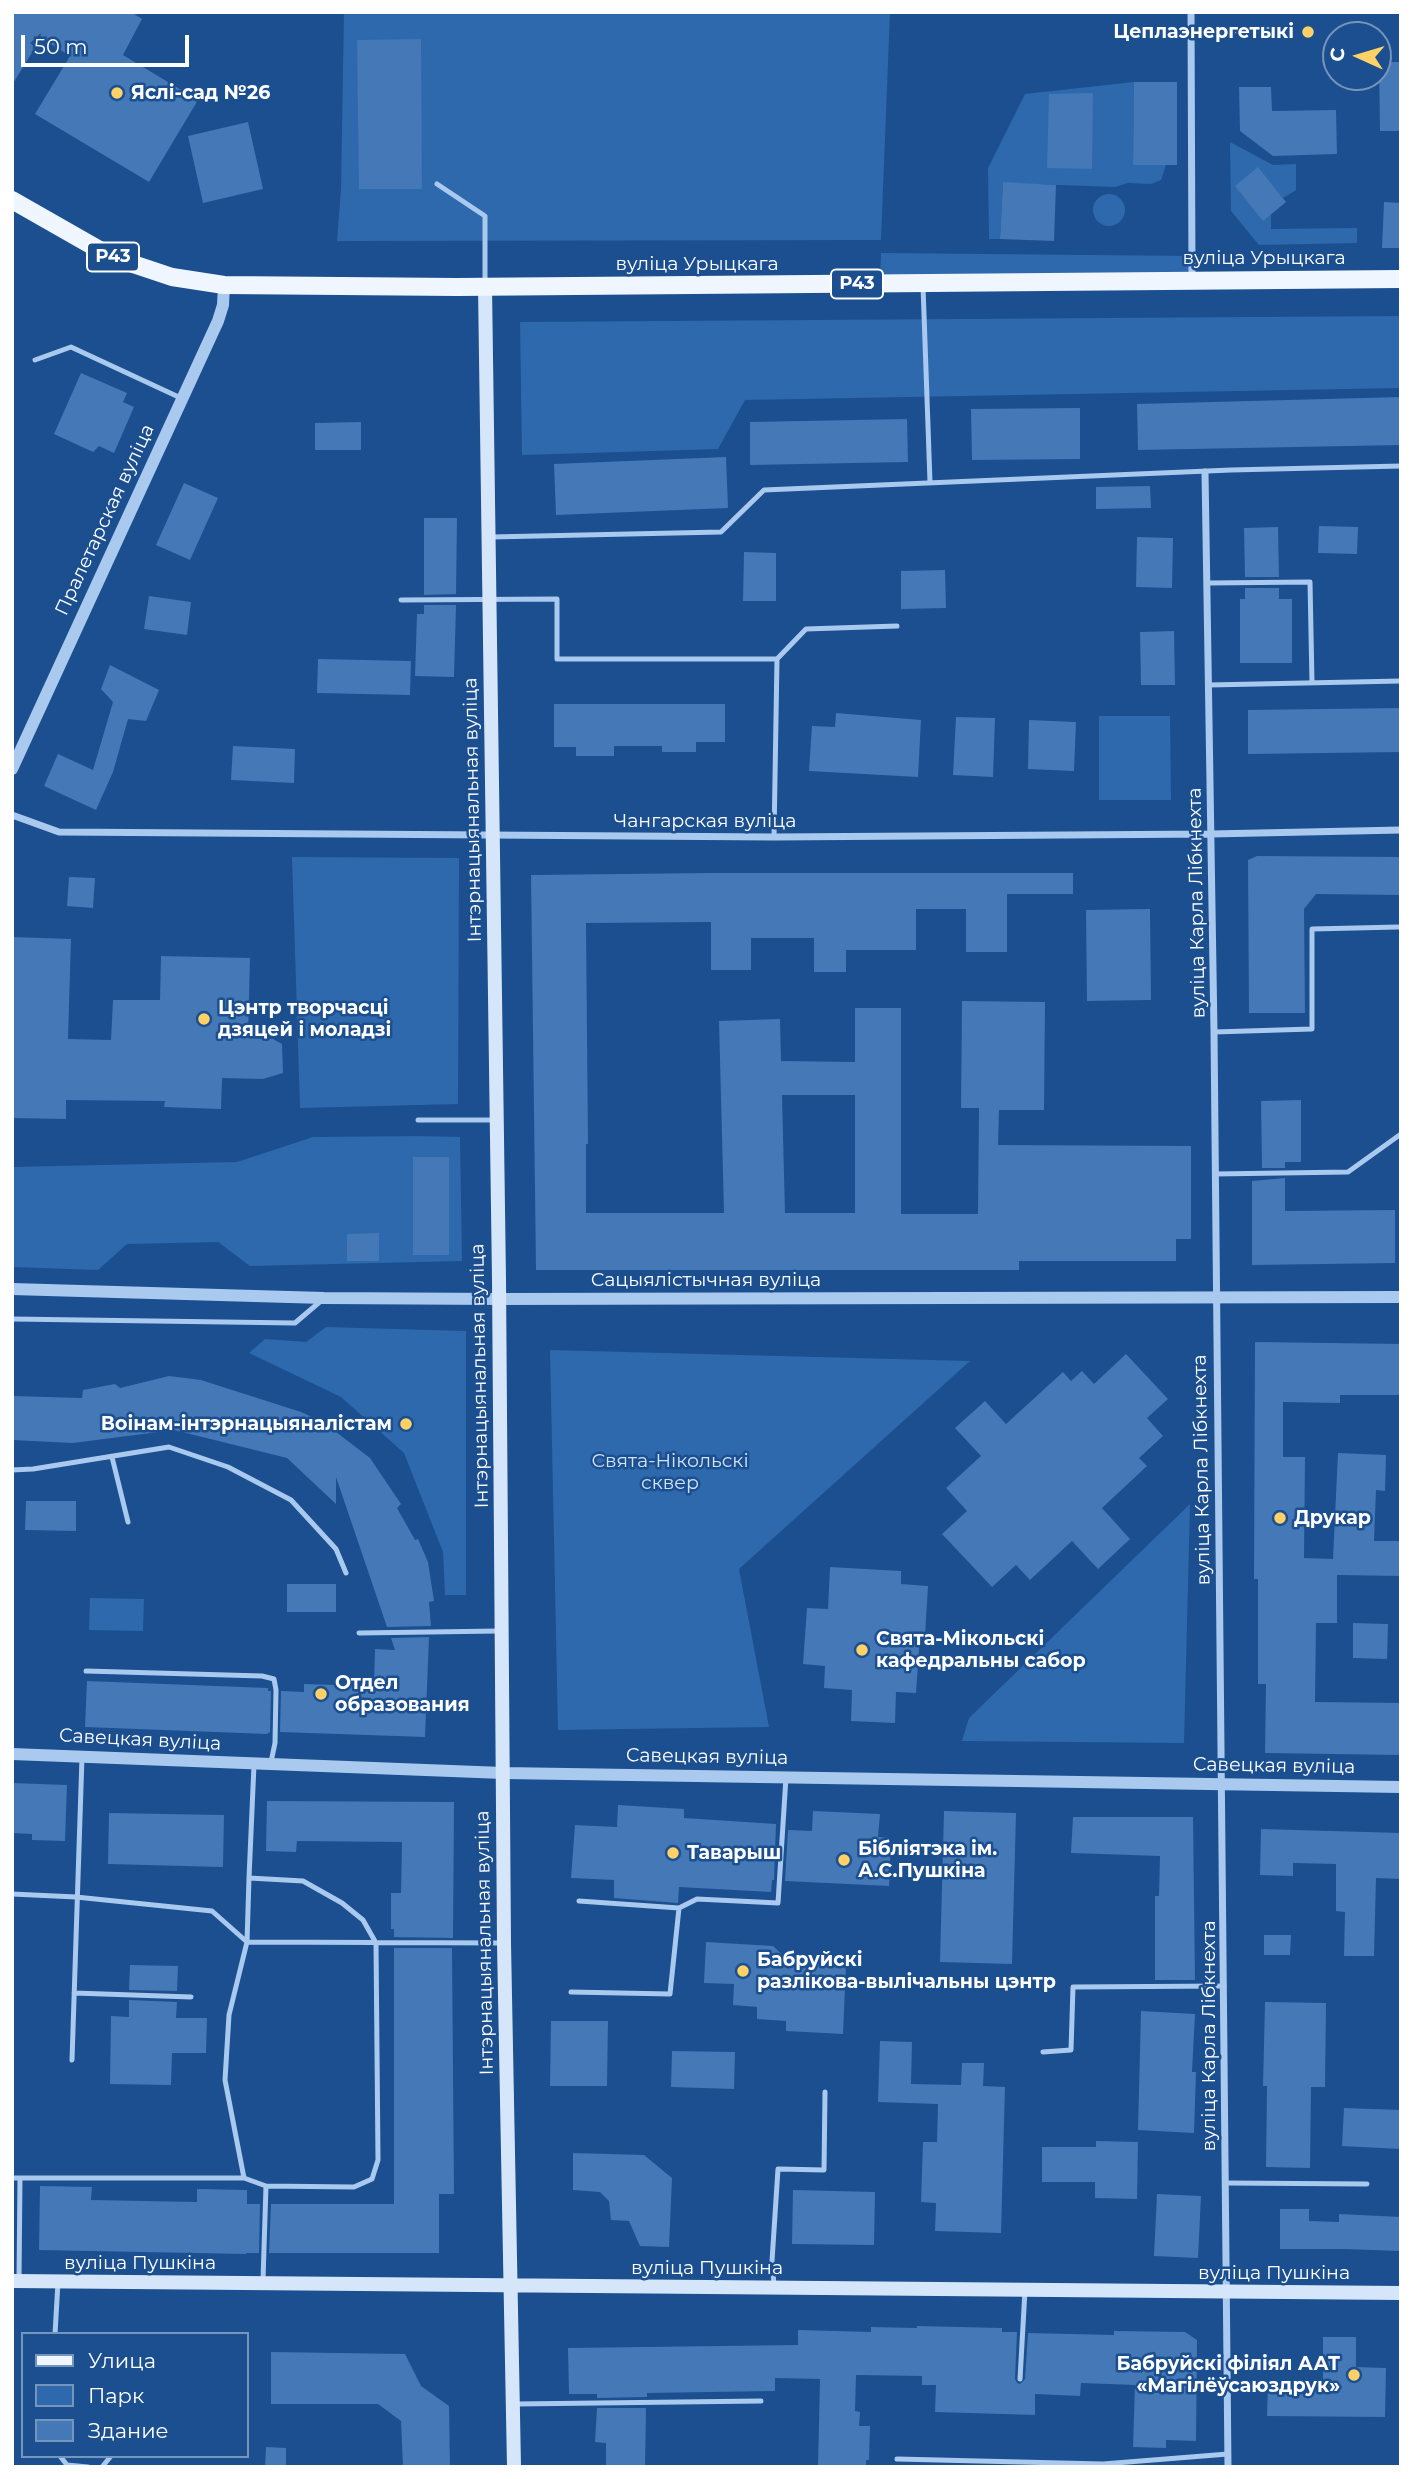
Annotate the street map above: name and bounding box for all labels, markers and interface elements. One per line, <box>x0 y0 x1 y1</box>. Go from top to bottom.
scale bar <box>24 21 192 65</box>
place label: Цеплаэнергетыкі <box>1113 21 1294 43</box>
north arrow <box>1322 21 1392 91</box>
marker: Цеплаэнергетыкі <box>1300 24 1316 40</box>
text: 50 m <box>34 34 88 59</box>
text: С <box>1326 47 1350 62</box>
place label: Яслі-сад №26 <box>131 82 270 104</box>
marker: Яслі-сад №26 <box>109 85 125 101</box>
road number: Р43 <box>87 243 139 272</box>
street label: вуліца Урыцкага <box>1182 247 1346 269</box>
street label: вуліца Урыцкага <box>615 253 779 275</box>
road number: Р43 <box>831 270 883 298</box>
street label: Пралетарская вуліца <box>51 421 159 619</box>
street label: Інтэрнацыянальная вуліца <box>459 677 487 943</box>
street label: вуліца Карла Лібкнехта <box>1184 787 1210 1019</box>
street label: Чангарская вуліца <box>614 810 796 832</box>
place label: Цэнтр творчасці дзяцей і моладзі <box>218 997 391 1041</box>
marker: Цэнтр творчасці дзяцей і моладзі <box>196 1011 212 1027</box>
street label: Інтэрнацыянальная вуліца <box>466 1243 494 1509</box>
street label: Сацыялістычная вуліца <box>591 1269 821 1291</box>
street label: вуліца Карла Лібкнехта <box>1189 1354 1215 1586</box>
place label: Воінам-інтэрнацыяналістам <box>101 1413 392 1435</box>
marker: Воінам-інтэрнацыяналістам <box>398 1416 414 1432</box>
park label: Свята-Нікольскі сквер <box>591 1450 749 1494</box>
place label: Друкар <box>1294 1507 1371 1529</box>
marker: Друкар <box>1272 1510 1288 1526</box>
place label: Свята-Мікольскі кафедральны сабор <box>876 1628 1086 1672</box>
marker: Свята-Мікольскі кафедральны сабор <box>854 1642 870 1658</box>
place label: Отдел образования <box>335 1672 470 1716</box>
marker: Отдел образования <box>313 1686 329 1702</box>
street label: Савецкая вуліца <box>58 1724 222 1756</box>
street label: Савецкая вуліца <box>626 1744 788 1770</box>
street label: Савецкая вуліца <box>1193 1753 1355 1779</box>
street label: Інтэрнацыянальная вуліца <box>471 1810 499 2076</box>
place label: Бібліятэка ім. А.С.Пушкіна <box>858 1838 997 1882</box>
place label: Таварыш <box>687 1842 781 1864</box>
marker: Таварыш <box>665 1845 681 1861</box>
marker: Бібліятэка ім. А.С.Пушкіна <box>836 1852 852 1868</box>
street label: вуліца Карла Лібкнехта <box>1198 1921 1220 2151</box>
place label: Бабруйскі разлікова-вылічальны цэнтр <box>757 1949 1056 1993</box>
marker: Бабруйскі разлікова-вылічальны цэнтр <box>735 1963 751 1979</box>
street label: вуліца Пушкіна <box>64 2252 216 2274</box>
street label: вуліца Пушкіна <box>631 2257 783 2279</box>
street label: вуліца Пушкіна <box>1198 2262 1350 2284</box>
legend <box>21 2332 248 2458</box>
text: Улица <box>88 2348 156 2373</box>
place label: Бабруйскі філіял ААТ «Магілёўсаюздрук» <box>1116 2353 1340 2397</box>
marker: Бабруйскі філіял ААТ «Магілёўсаюздрук» <box>1346 2367 1362 2383</box>
text: Парк <box>88 2383 144 2408</box>
text: Здание <box>88 2418 169 2443</box>

